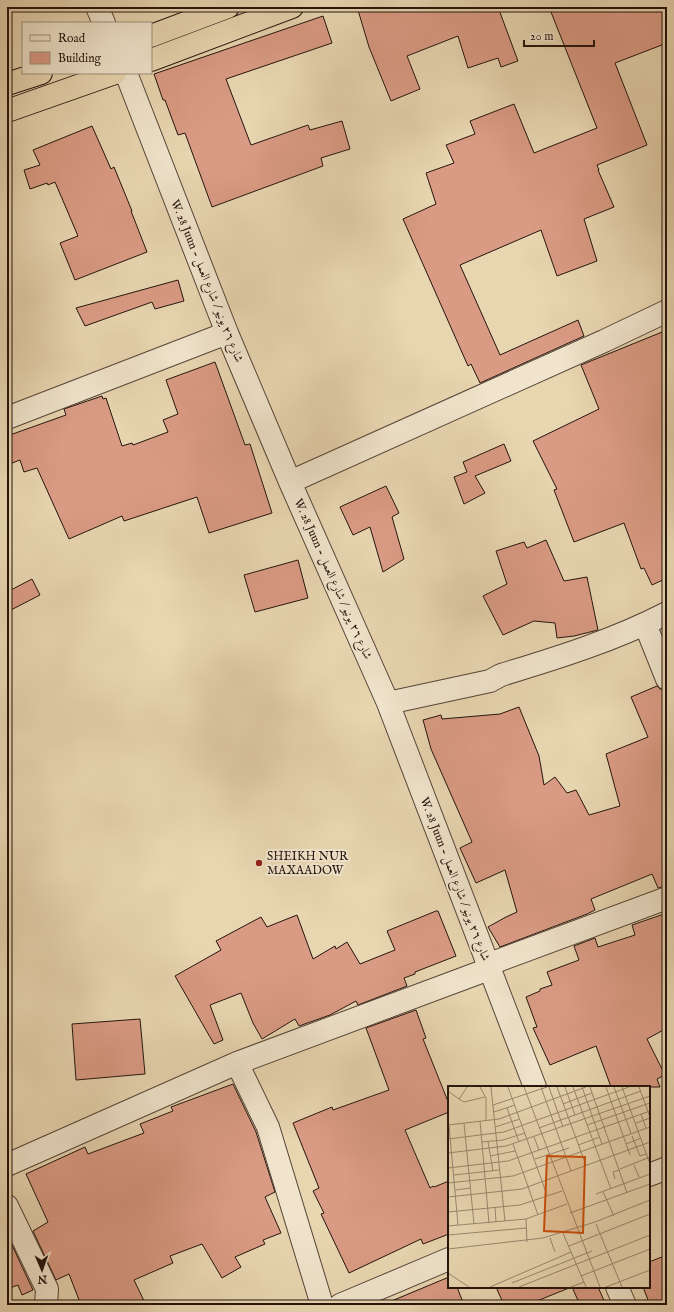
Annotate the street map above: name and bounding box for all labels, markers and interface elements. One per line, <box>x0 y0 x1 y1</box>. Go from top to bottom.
legend <box>22 22 152 74</box>
scale bar <box>524 22 594 48</box>
text: 20 m <box>530 29 553 44</box>
text: Road <box>58 31 86 46</box>
text: Building <box>58 51 102 66</box>
street label: W. 28 Juun - شارع ٢٦ يونيو / شارع العمل <box>165 197 247 366</box>
street label: W. 28 Juun - شارع ٢٦ يونيو / شارع العمل <box>288 496 375 663</box>
street label: W. 28 Juun - شارع ٢٦ يونيو / شارع العمل <box>414 795 493 964</box>
place label: SHEIKH NUR MAXAADOW <box>267 849 349 878</box>
marker: SHEIKH NUR MAXAADOW <box>254 858 264 868</box>
inset map <box>448 1086 650 1288</box>
north arrow <box>22 1250 62 1290</box>
text: N <box>37 1272 48 1286</box>

